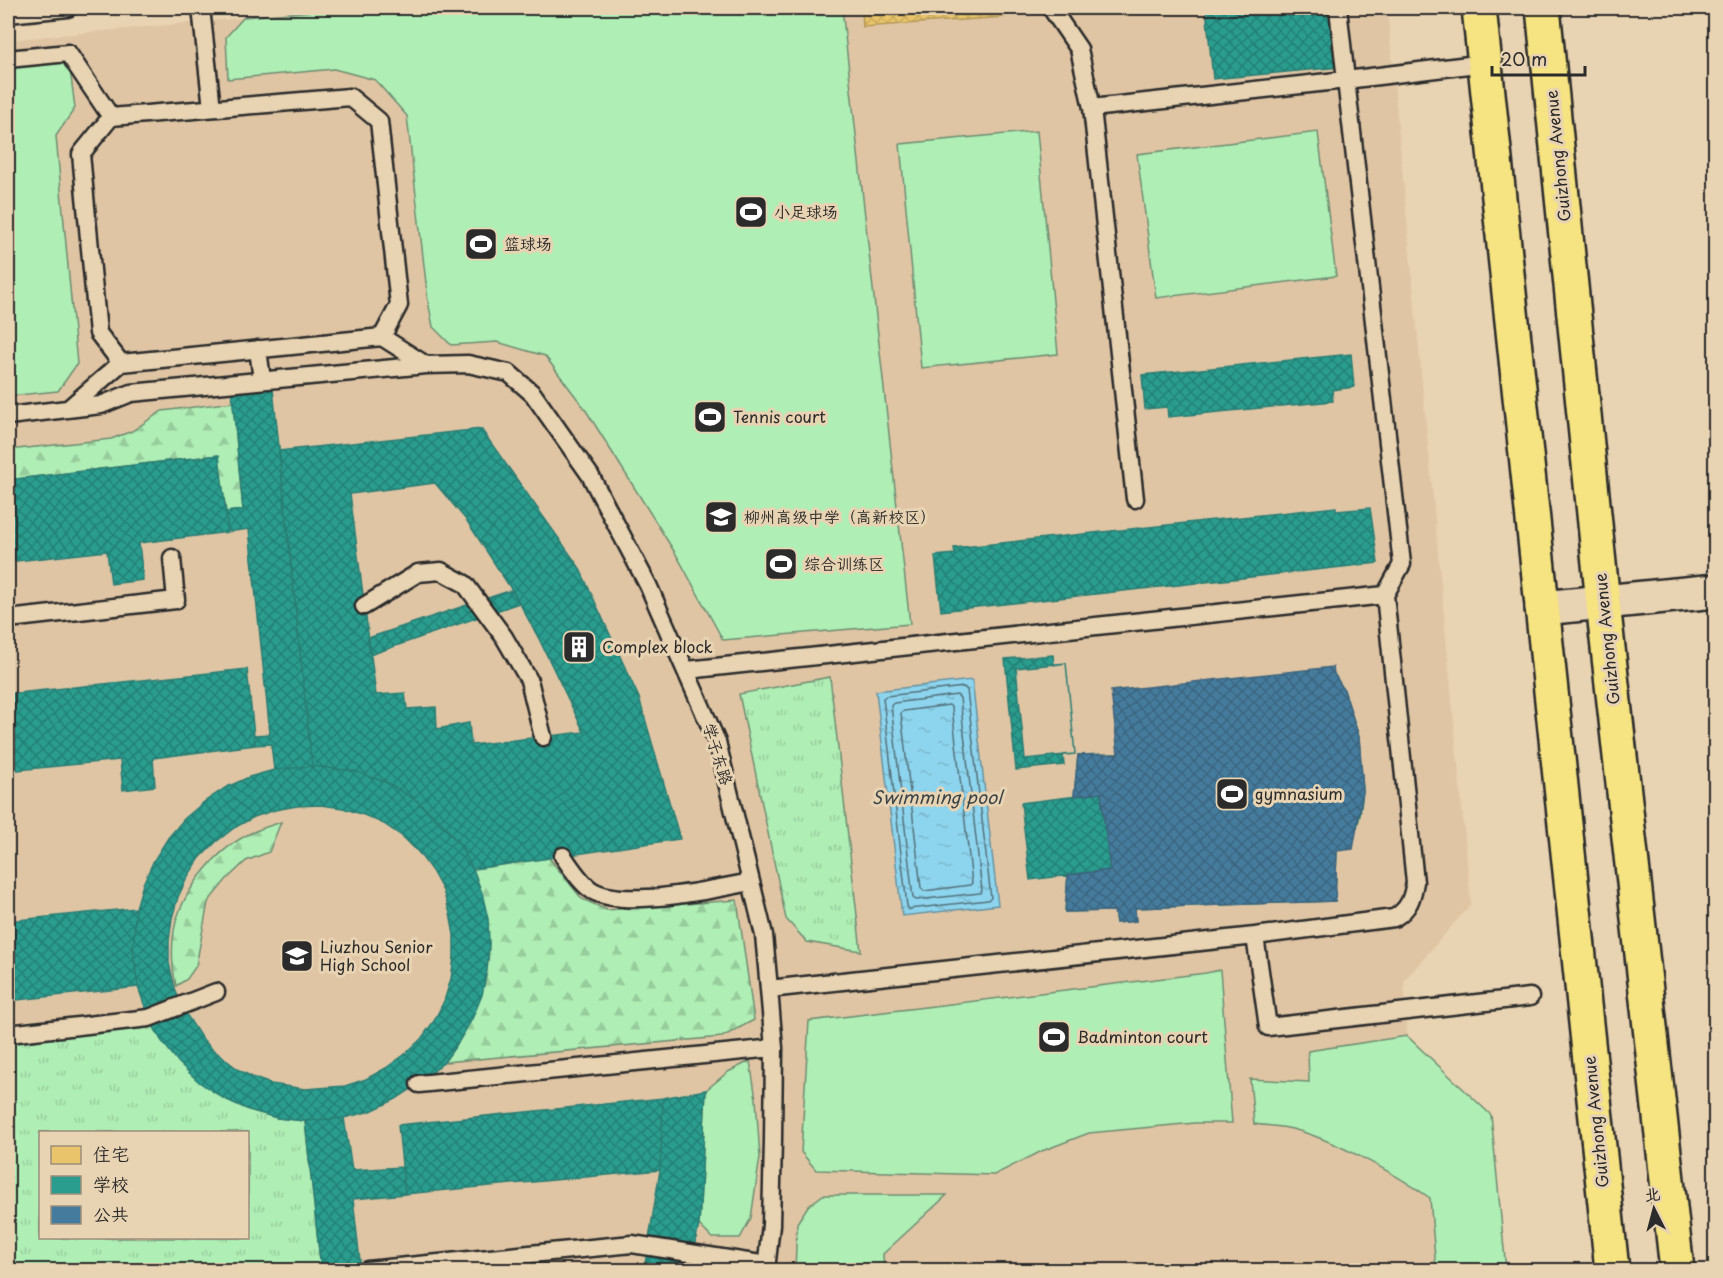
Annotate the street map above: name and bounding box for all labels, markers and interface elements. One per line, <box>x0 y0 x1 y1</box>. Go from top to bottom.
scale bar <box>1492 39 1585 77</box>
text: 20 m <box>1501 45 1547 72</box>
street label: Guizhong Avenue <box>1538 89 1576 223</box>
sports icon: 小足球场 <box>733 194 769 230</box>
place label: 小足球场 <box>774 199 838 223</box>
sports icon: 篮球场 <box>463 226 499 262</box>
place label: 篮球场 <box>504 231 552 255</box>
sports icon: Tennis court <box>692 399 728 435</box>
place label: Tennis court <box>733 404 826 428</box>
school or university icon: 柳州高级中学（高新校区） <box>703 499 739 535</box>
place label: 柳州高级中学（高新校区） <box>744 504 936 528</box>
sports icon: 综合训练区 <box>763 546 799 582</box>
place label: 综合训练区 <box>804 551 884 575</box>
street label: Guizhong Avenue <box>1587 572 1625 706</box>
building icon: Complex block <box>561 629 597 665</box>
place label: Complex block <box>602 634 713 658</box>
street label: 学子东路 <box>698 720 740 788</box>
sports icon: gymnasium <box>1214 776 1250 812</box>
place label: gymnasium <box>1255 781 1343 805</box>
water label: Swimming pool <box>872 783 1005 810</box>
place label: Liuzhou Senior High School <box>320 934 433 976</box>
school or university icon: Liuzhou Senior High School <box>279 938 315 974</box>
sports icon: Badminton court <box>1036 1019 1072 1055</box>
place label: Badminton court <box>1077 1024 1208 1048</box>
street label: Guizhong Avenue <box>1576 1055 1614 1189</box>
legend <box>39 1131 249 1239</box>
text: 住宅 <box>93 1140 129 1167</box>
text: 学校 <box>93 1170 129 1197</box>
north arrow <box>1624 1179 1684 1239</box>
text: 北 <box>1643 1180 1662 1206</box>
text: 公共 <box>93 1200 129 1227</box>

